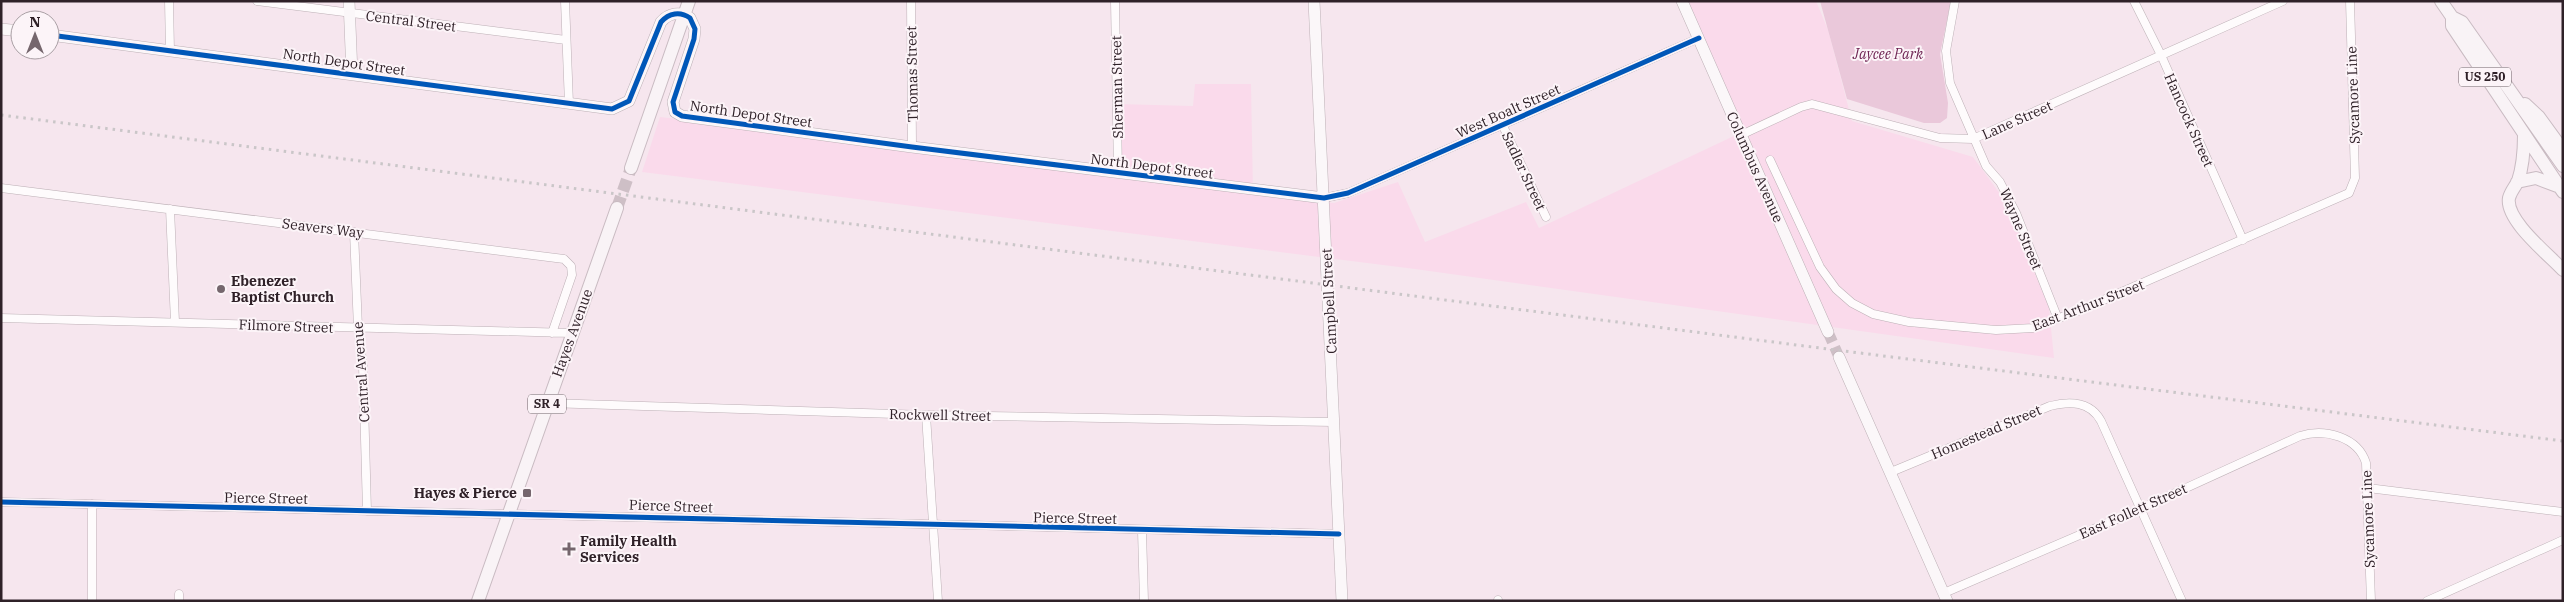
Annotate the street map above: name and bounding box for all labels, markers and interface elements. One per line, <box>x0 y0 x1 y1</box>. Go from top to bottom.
street label: Central Street <box>365 7 457 35</box>
north arrow <box>10 10 60 60</box>
text: N <box>29 13 41 31</box>
street label: Thomas Street <box>902 26 922 122</box>
street label: Sherman Street <box>1107 35 1127 139</box>
street label: North Depot Street <box>282 44 406 80</box>
park label: Jaycee Park <box>1852 45 1924 63</box>
street label: Sycamore Line <box>2342 46 2364 144</box>
road number: US 250 <box>2459 68 2511 86</box>
street label: Hancock Street <box>2160 70 2218 170</box>
street label: West Boalt Street <box>1453 80 1563 142</box>
street label: North Depot Street <box>689 96 813 132</box>
street label: Lane Street <box>1979 97 2055 143</box>
street label: Columbus Avenue <box>1722 109 1788 225</box>
street label: Sadler Street <box>1498 129 1550 213</box>
street label: North Depot Street <box>1090 150 1214 182</box>
street label: Wayne Street <box>1996 186 2046 272</box>
street label: Seavers Way <box>281 214 365 242</box>
street label: Campbell Street <box>1317 248 1341 354</box>
place label: Ebenezer Baptist Church <box>231 272 334 306</box>
street label: East Arthur Street <box>2029 275 2147 335</box>
marker: Ebenezer Baptist Church <box>215 283 227 295</box>
street label: Hayes Avenue <box>548 286 596 380</box>
street label: Filmore Street <box>238 315 334 337</box>
street label: Central Avenue <box>349 321 373 423</box>
road number: SR 4 <box>528 394 566 414</box>
street label: Homestead Street <box>1928 401 2044 463</box>
street label: Rockwell Street <box>889 405 991 425</box>
street label: Sycamore Line <box>2357 470 2379 568</box>
street label: East Follett Street <box>2076 479 2190 543</box>
place label: Hayes & Pierce <box>414 484 517 502</box>
marker: Hayes & Pierce <box>521 487 533 499</box>
street label: Pierce Street <box>224 488 308 508</box>
street label: Pierce Street <box>629 496 713 516</box>
street label: Pierce Street <box>1033 508 1117 528</box>
place label: Family Health Services <box>580 532 677 566</box>
marker: Family Health Services <box>562 542 576 556</box>

